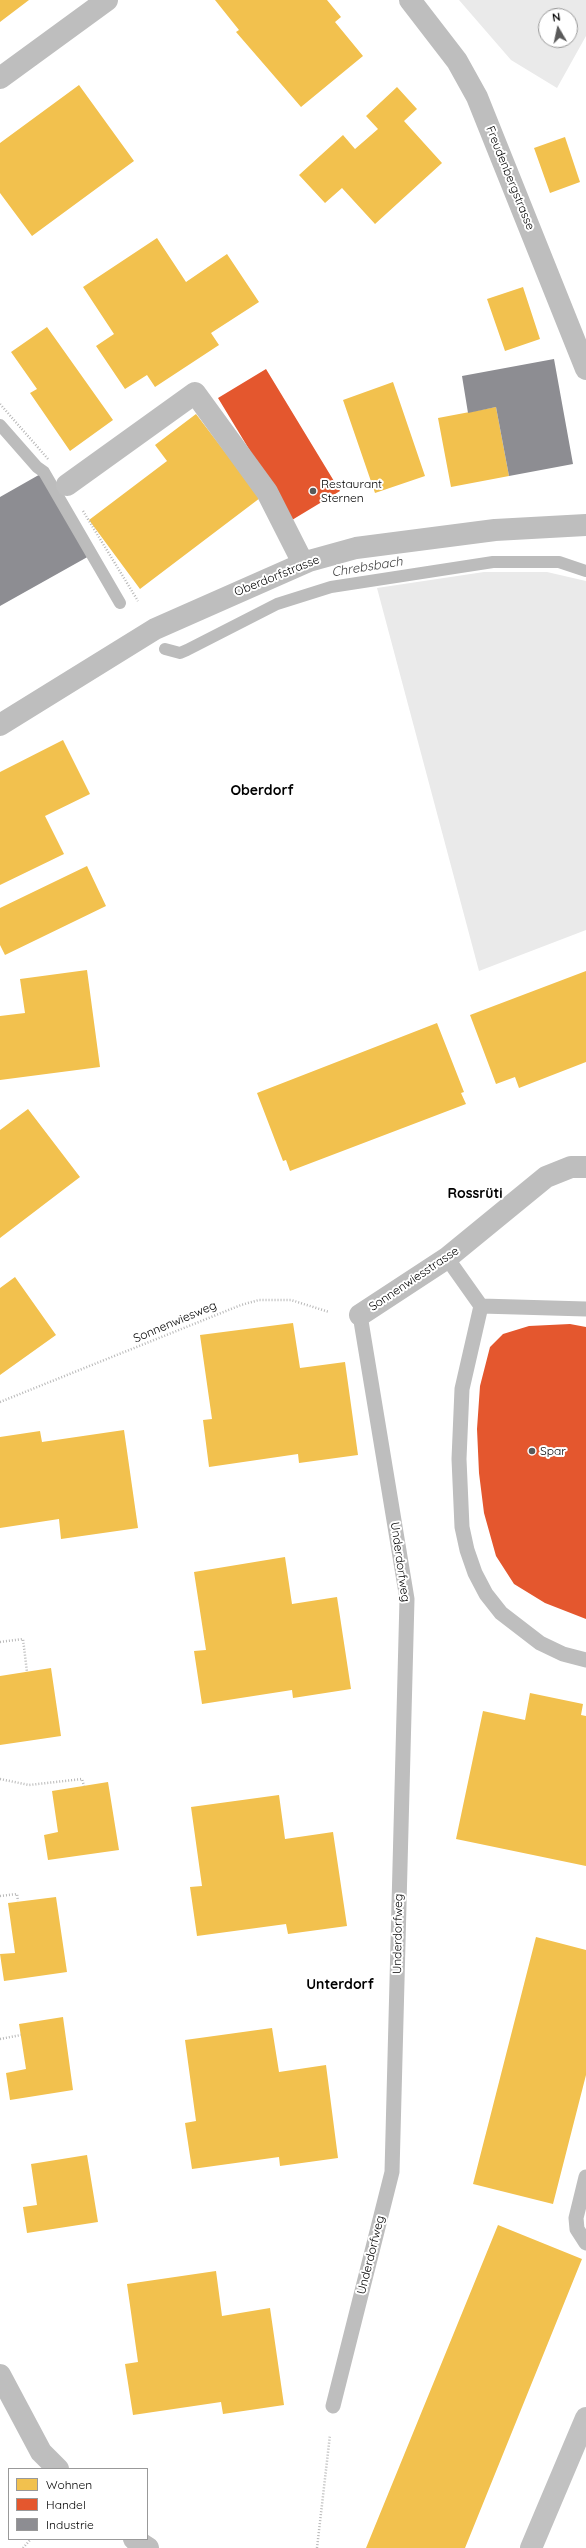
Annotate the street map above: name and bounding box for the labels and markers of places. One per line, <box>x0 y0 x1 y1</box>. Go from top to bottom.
place label: Restaurant Sternen <box>321 477 382 505</box>
marker: Restaurant Sternen <box>308 486 318 496</box>
place label: Spar <box>540 1444 566 1458</box>
marker: Spar <box>527 1446 537 1456</box>

